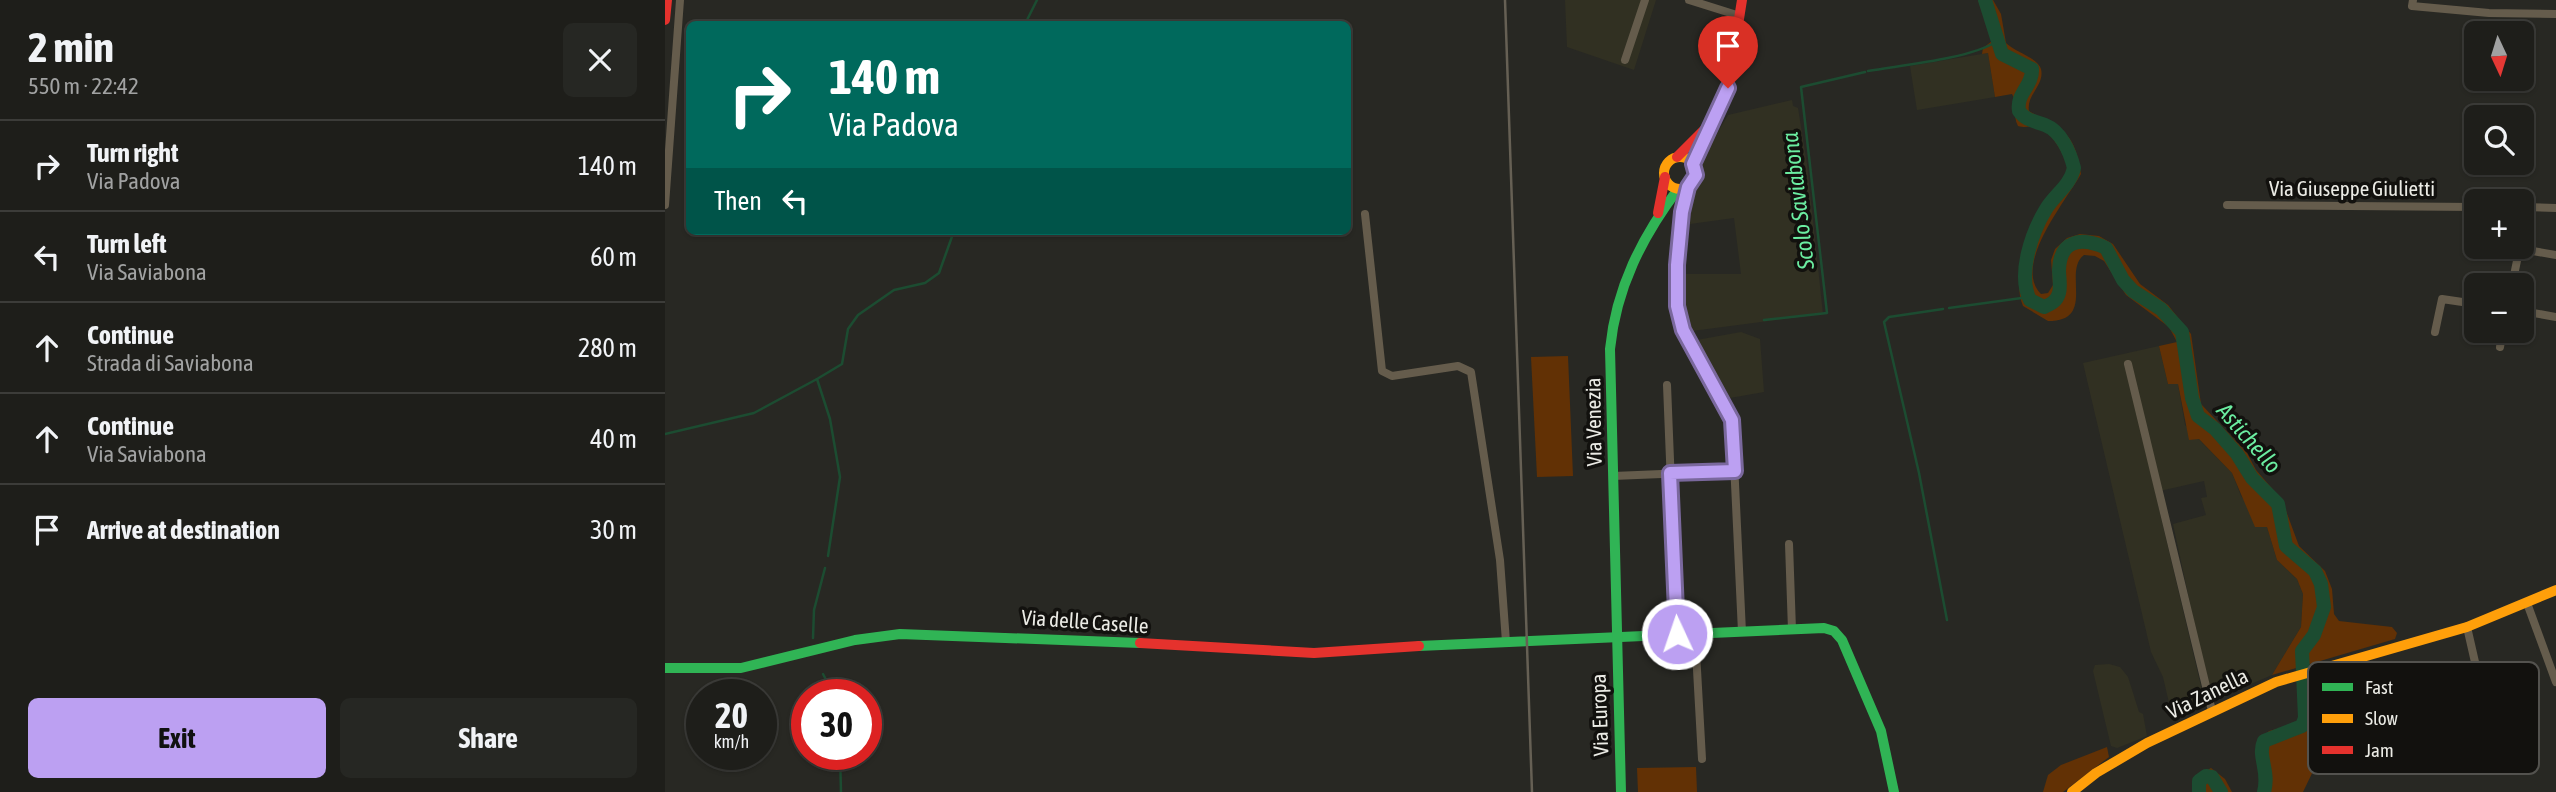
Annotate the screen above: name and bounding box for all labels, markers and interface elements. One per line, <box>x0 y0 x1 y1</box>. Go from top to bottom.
pin <box>1698 16 1758 88</box>
north arrow <box>2464 21 2534 91</box>
map controls <box>2464 21 2534 343</box>
text: 2 min <box>28 23 114 71</box>
button: close <box>563 23 637 97</box>
icon: arrive <box>1709 27 1747 65</box>
text: 140 m <box>829 48 940 104</box>
icon: right <box>714 49 805 140</box>
text: 550 m · 22:42 <box>28 73 139 99</box>
button: search <box>2464 105 2534 175</box>
text: Via Padova <box>829 106 959 143</box>
water label: Scolo Saviabona <box>1777 131 1819 272</box>
text: Turn right <box>87 138 178 168</box>
icon: right <box>28 147 66 185</box>
text: 140 m <box>578 151 637 181</box>
text: Via Padova <box>87 168 180 194</box>
street label: Via Giuseppe Giulietti <box>2269 176 2435 200</box>
icon: left <box>776 182 814 220</box>
text: Then <box>714 186 762 216</box>
button: + <box>2464 189 2534 259</box>
text: Turn left <box>87 229 167 259</box>
icon: left <box>28 238 66 276</box>
text: 60 m <box>590 242 637 272</box>
text: Via Saviabona <box>87 259 207 285</box>
button: − <box>2464 273 2534 343</box>
text: Continue <box>87 320 174 350</box>
icon: ahead <box>28 329 66 367</box>
text: 280 m <box>578 333 637 363</box>
text: Strada di Saviabona <box>87 350 254 376</box>
street label: Via Venezia <box>1580 377 1606 467</box>
water label: Astichello <box>2211 397 2286 478</box>
text: Continue <box>87 411 174 441</box>
icon: ahead <box>28 420 66 458</box>
text: 40 m <box>590 424 637 454</box>
text: Via Saviabona <box>87 441 207 467</box>
icon: arrive <box>28 511 66 549</box>
text: Arrive at destination <box>87 515 280 545</box>
text: 30 m <box>590 515 637 545</box>
position arrow <box>1640 597 1714 671</box>
street label: Via delle Caselle <box>1021 605 1149 637</box>
legend <box>2308 662 2539 774</box>
street label: Via Zanella <box>2162 663 2252 723</box>
street label: Via Europa <box>1586 673 1612 757</box>
text: Fast <box>2365 676 2393 698</box>
speed limit sign: 30 <box>791 679 882 770</box>
text: 20 <box>715 695 748 735</box>
button: Exit <box>28 698 326 778</box>
button: Share <box>340 698 637 778</box>
text: Slow <box>2365 707 2399 729</box>
text: km/h <box>714 731 749 752</box>
text: Jam <box>2365 739 2394 761</box>

